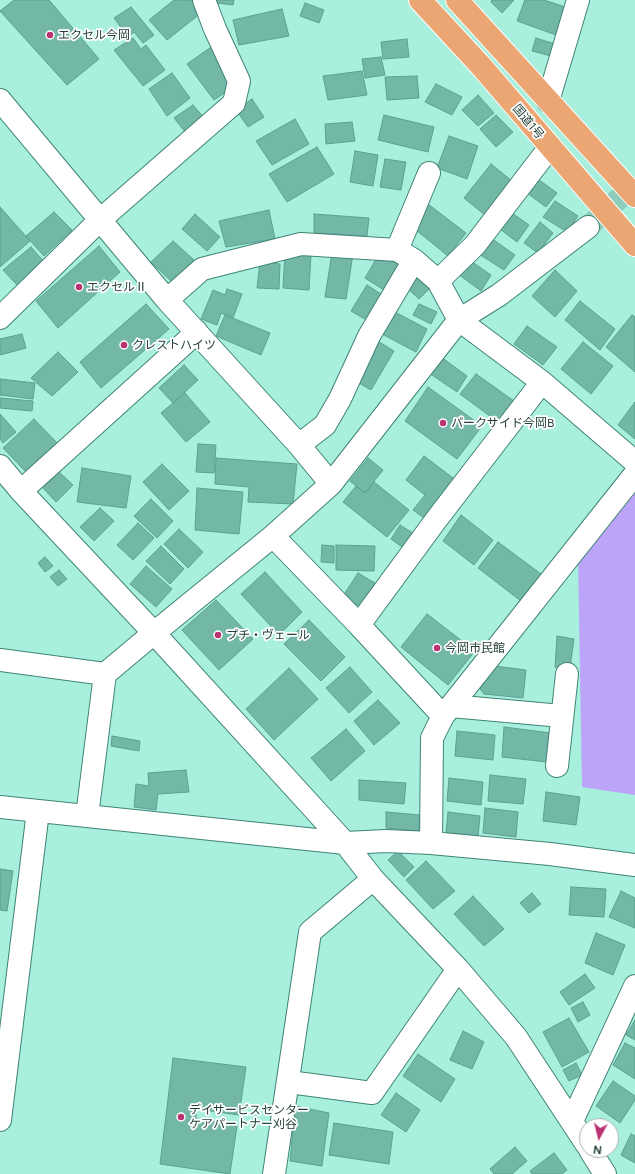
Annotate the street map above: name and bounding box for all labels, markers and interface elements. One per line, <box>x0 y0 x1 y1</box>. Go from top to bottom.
place label: エクセル今岡 <box>58 28 130 42</box>
marker: エクセル今岡 <box>45 30 55 40</box>
street label: 国道1号 <box>509 102 547 142</box>
place label: エクセルⅡ <box>87 280 147 294</box>
marker: エクセルⅡ <box>74 282 84 292</box>
place label: クレストハイツ <box>132 338 216 352</box>
marker: クレストハイツ <box>119 340 129 350</box>
place label: パークサイド今岡B <box>451 416 554 430</box>
marker: パークサイド今岡B <box>438 418 448 428</box>
place label: プチ・ヴェール <box>226 628 310 642</box>
marker: プチ・ヴェール <box>213 630 223 640</box>
place label: 今岡市民館 <box>445 641 505 655</box>
marker: 今岡市民館 <box>432 643 442 653</box>
place label: デイサービスセンター ケアパートナー刈谷 <box>189 1103 309 1131</box>
marker: デイサービスセンター ケアパートナー刈谷 <box>176 1112 186 1122</box>
north arrow <box>579 1118 619 1158</box>
text: N <box>593 1142 603 1156</box>

